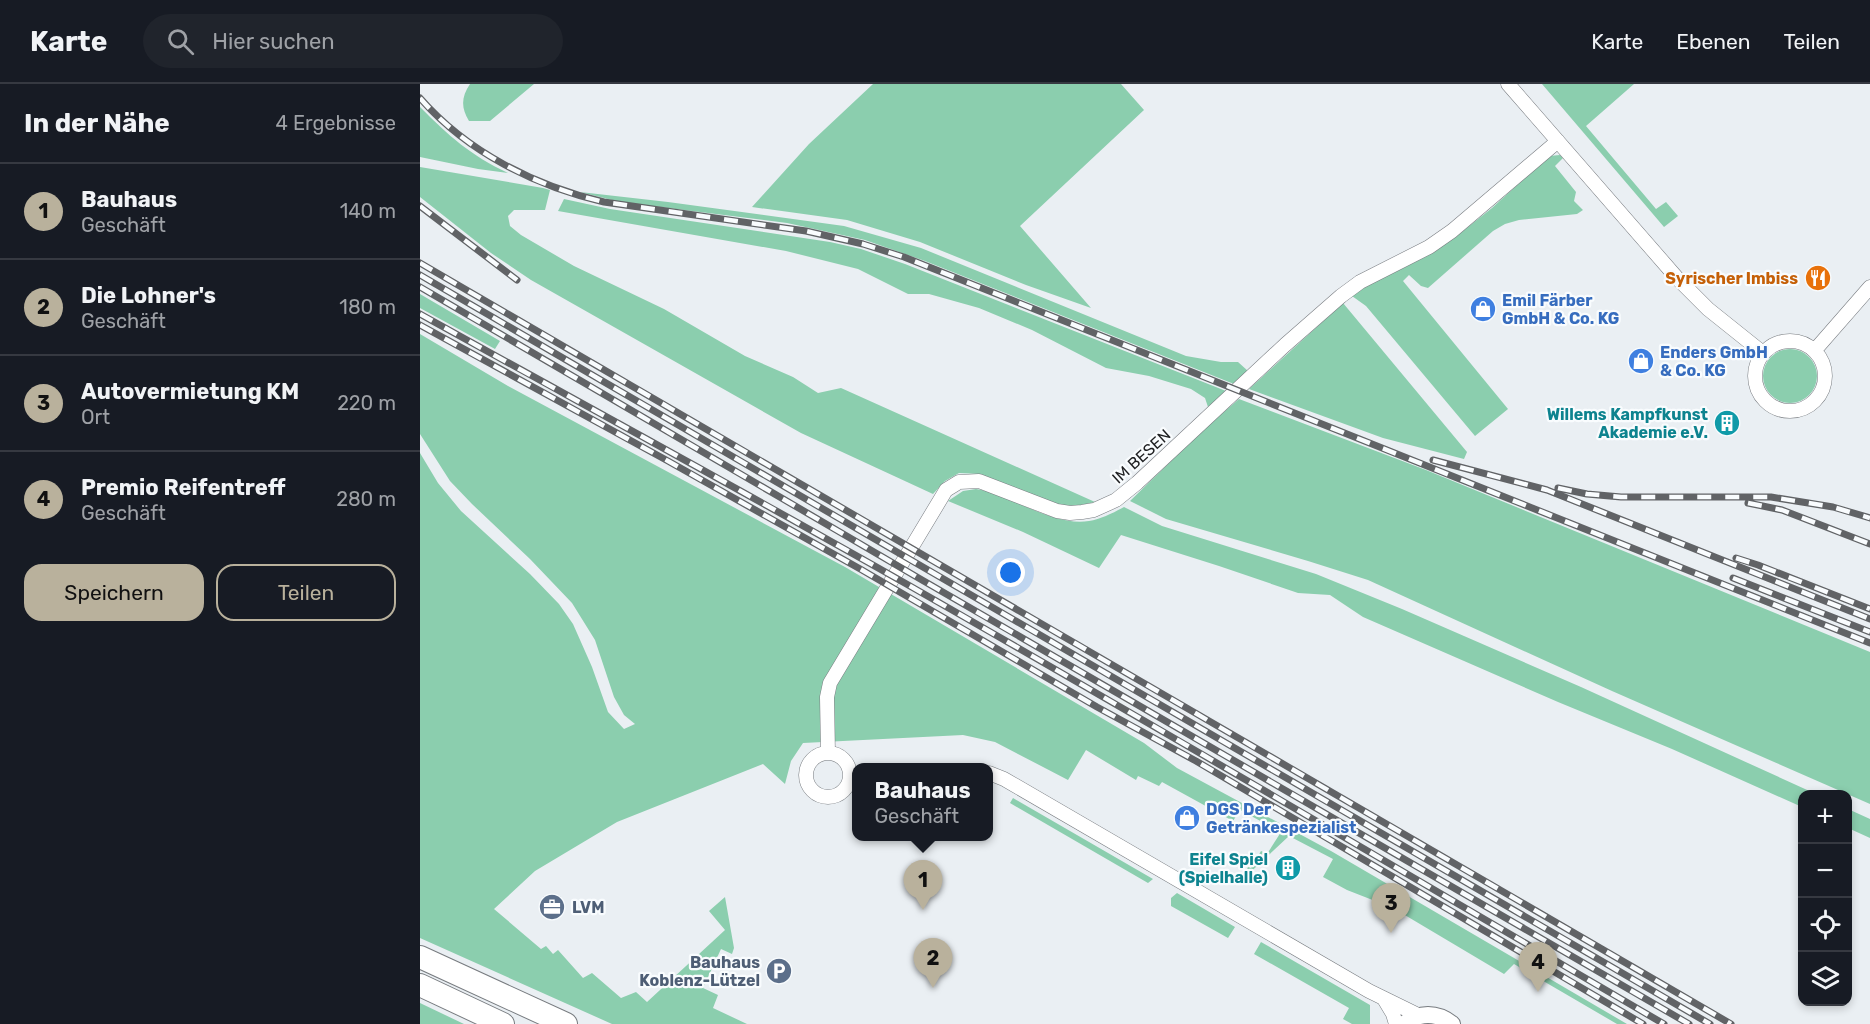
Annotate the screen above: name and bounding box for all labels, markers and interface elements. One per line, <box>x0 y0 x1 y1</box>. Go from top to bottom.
search box <box>143 14 563 68</box>
text: Karte <box>30 25 107 58</box>
icon: search <box>164 25 197 58</box>
text: Hier suchen <box>212 28 335 55</box>
text: Karte <box>1591 29 1643 54</box>
text: Ebenen <box>1676 29 1750 54</box>
text: Teilen <box>1783 29 1840 54</box>
text: In der Nähe <box>24 108 170 139</box>
text: 4 Ergebnisse <box>276 111 396 135</box>
text: Bauhaus <box>81 186 177 213</box>
text: 1 <box>39 199 48 223</box>
text: 140 m <box>340 199 396 223</box>
text: Geschäft <box>81 213 166 237</box>
restaurant icon: Syrischer Imbiss <box>1803 263 1833 293</box>
place label: Syrischer Imbiss <box>1665 269 1798 288</box>
text: Die Lohner's <box>81 282 216 309</box>
place label: Emil Färber GmbH & Co. KG <box>1502 291 1619 328</box>
shop icon: Emil Färber GmbH & Co. KG <box>1468 294 1498 324</box>
text: 2 <box>37 295 50 319</box>
text: 180 m <box>339 295 396 319</box>
text: Geschäft <box>81 309 166 333</box>
place label: Enders GmbH & Co. KG <box>1660 343 1768 380</box>
shop icon: Enders GmbH & Co. KG <box>1626 346 1656 376</box>
text: Autovermietung KM <box>81 378 299 405</box>
text: 3 <box>37 391 50 415</box>
text: 220 m <box>337 391 396 415</box>
text: Ort <box>81 405 110 429</box>
place label: Willems Kampfkunst Akademie e.V. <box>1547 405 1709 442</box>
building icon: Willems Kampfkunst Akademie e.V. <box>1712 408 1742 438</box>
street label: IM BESEN <box>1108 425 1175 488</box>
text: Premio Reifentreff <box>81 474 285 501</box>
text: 4 <box>37 487 50 511</box>
text: 280 m <box>336 487 396 511</box>
text: Geschäft <box>81 501 166 525</box>
your location <box>996 558 1025 587</box>
button: Speichern <box>24 564 204 621</box>
button: Teilen <box>216 564 396 621</box>
popup <box>852 763 993 841</box>
text: Bauhaus <box>874 777 971 804</box>
map controls <box>1798 790 1852 1006</box>
button: + <box>1798 790 1852 844</box>
place label: DGS Der Getränkespezialist <box>1206 800 1357 837</box>
shop icon: DGS Der Getränkespezialist <box>1172 803 1202 833</box>
text: Geschäft <box>874 804 959 828</box>
button: − <box>1798 844 1852 898</box>
place label: Eifel Spiel (Spielhalle) <box>1179 850 1268 887</box>
building icon: Eifel Spiel (Spielhalle) <box>1273 853 1303 883</box>
pin: 1 <box>904 860 942 910</box>
pin: 3 <box>1372 884 1410 933</box>
office icon: LVM <box>537 892 567 922</box>
place label: LVM <box>572 898 604 917</box>
button: locate <box>1798 898 1852 952</box>
pin: 2 <box>914 938 952 988</box>
pin: 4 <box>1518 942 1558 992</box>
button: layers <box>1798 952 1852 1006</box>
place label: Bauhaus Koblenz-Lützel <box>639 953 760 990</box>
parking icon: Bauhaus Koblenz-Lützel <box>764 956 794 986</box>

